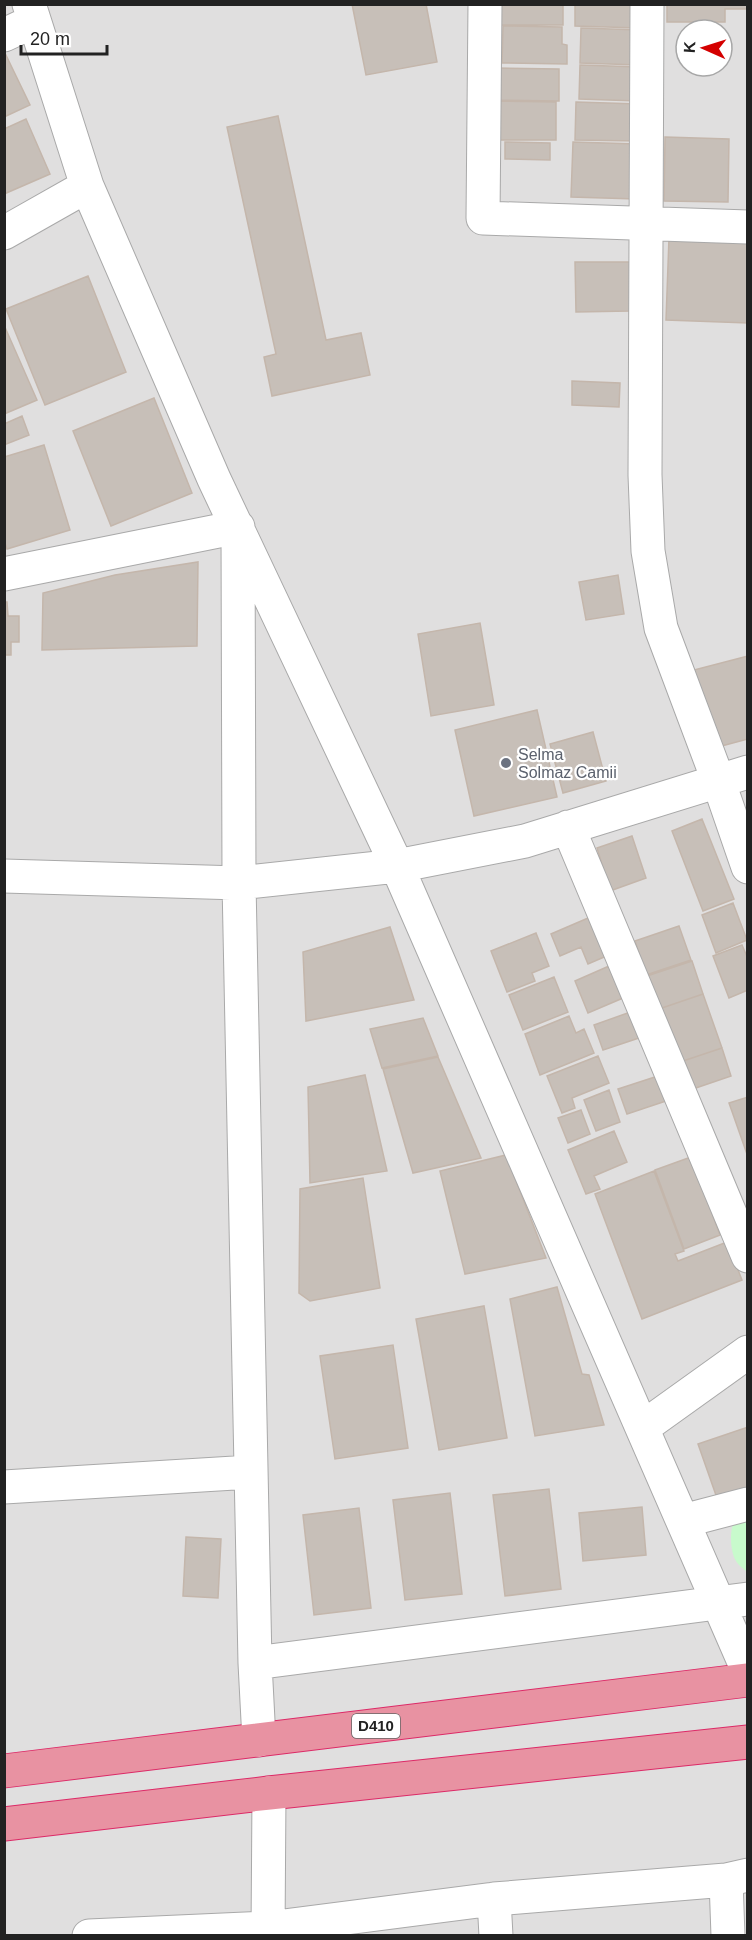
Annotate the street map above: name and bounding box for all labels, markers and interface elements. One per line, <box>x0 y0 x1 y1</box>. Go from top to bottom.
scale bar <box>21 18 106 56</box>
north arrow <box>674 18 734 78</box>
text: 20 m <box>30 29 70 49</box>
text: K <box>681 41 698 53</box>
place label: Selma Solmaz Camii <box>518 746 617 781</box>
marker: Selma Solmaz Camii <box>499 756 513 770</box>
road number: D410 <box>352 1714 400 1738</box>

